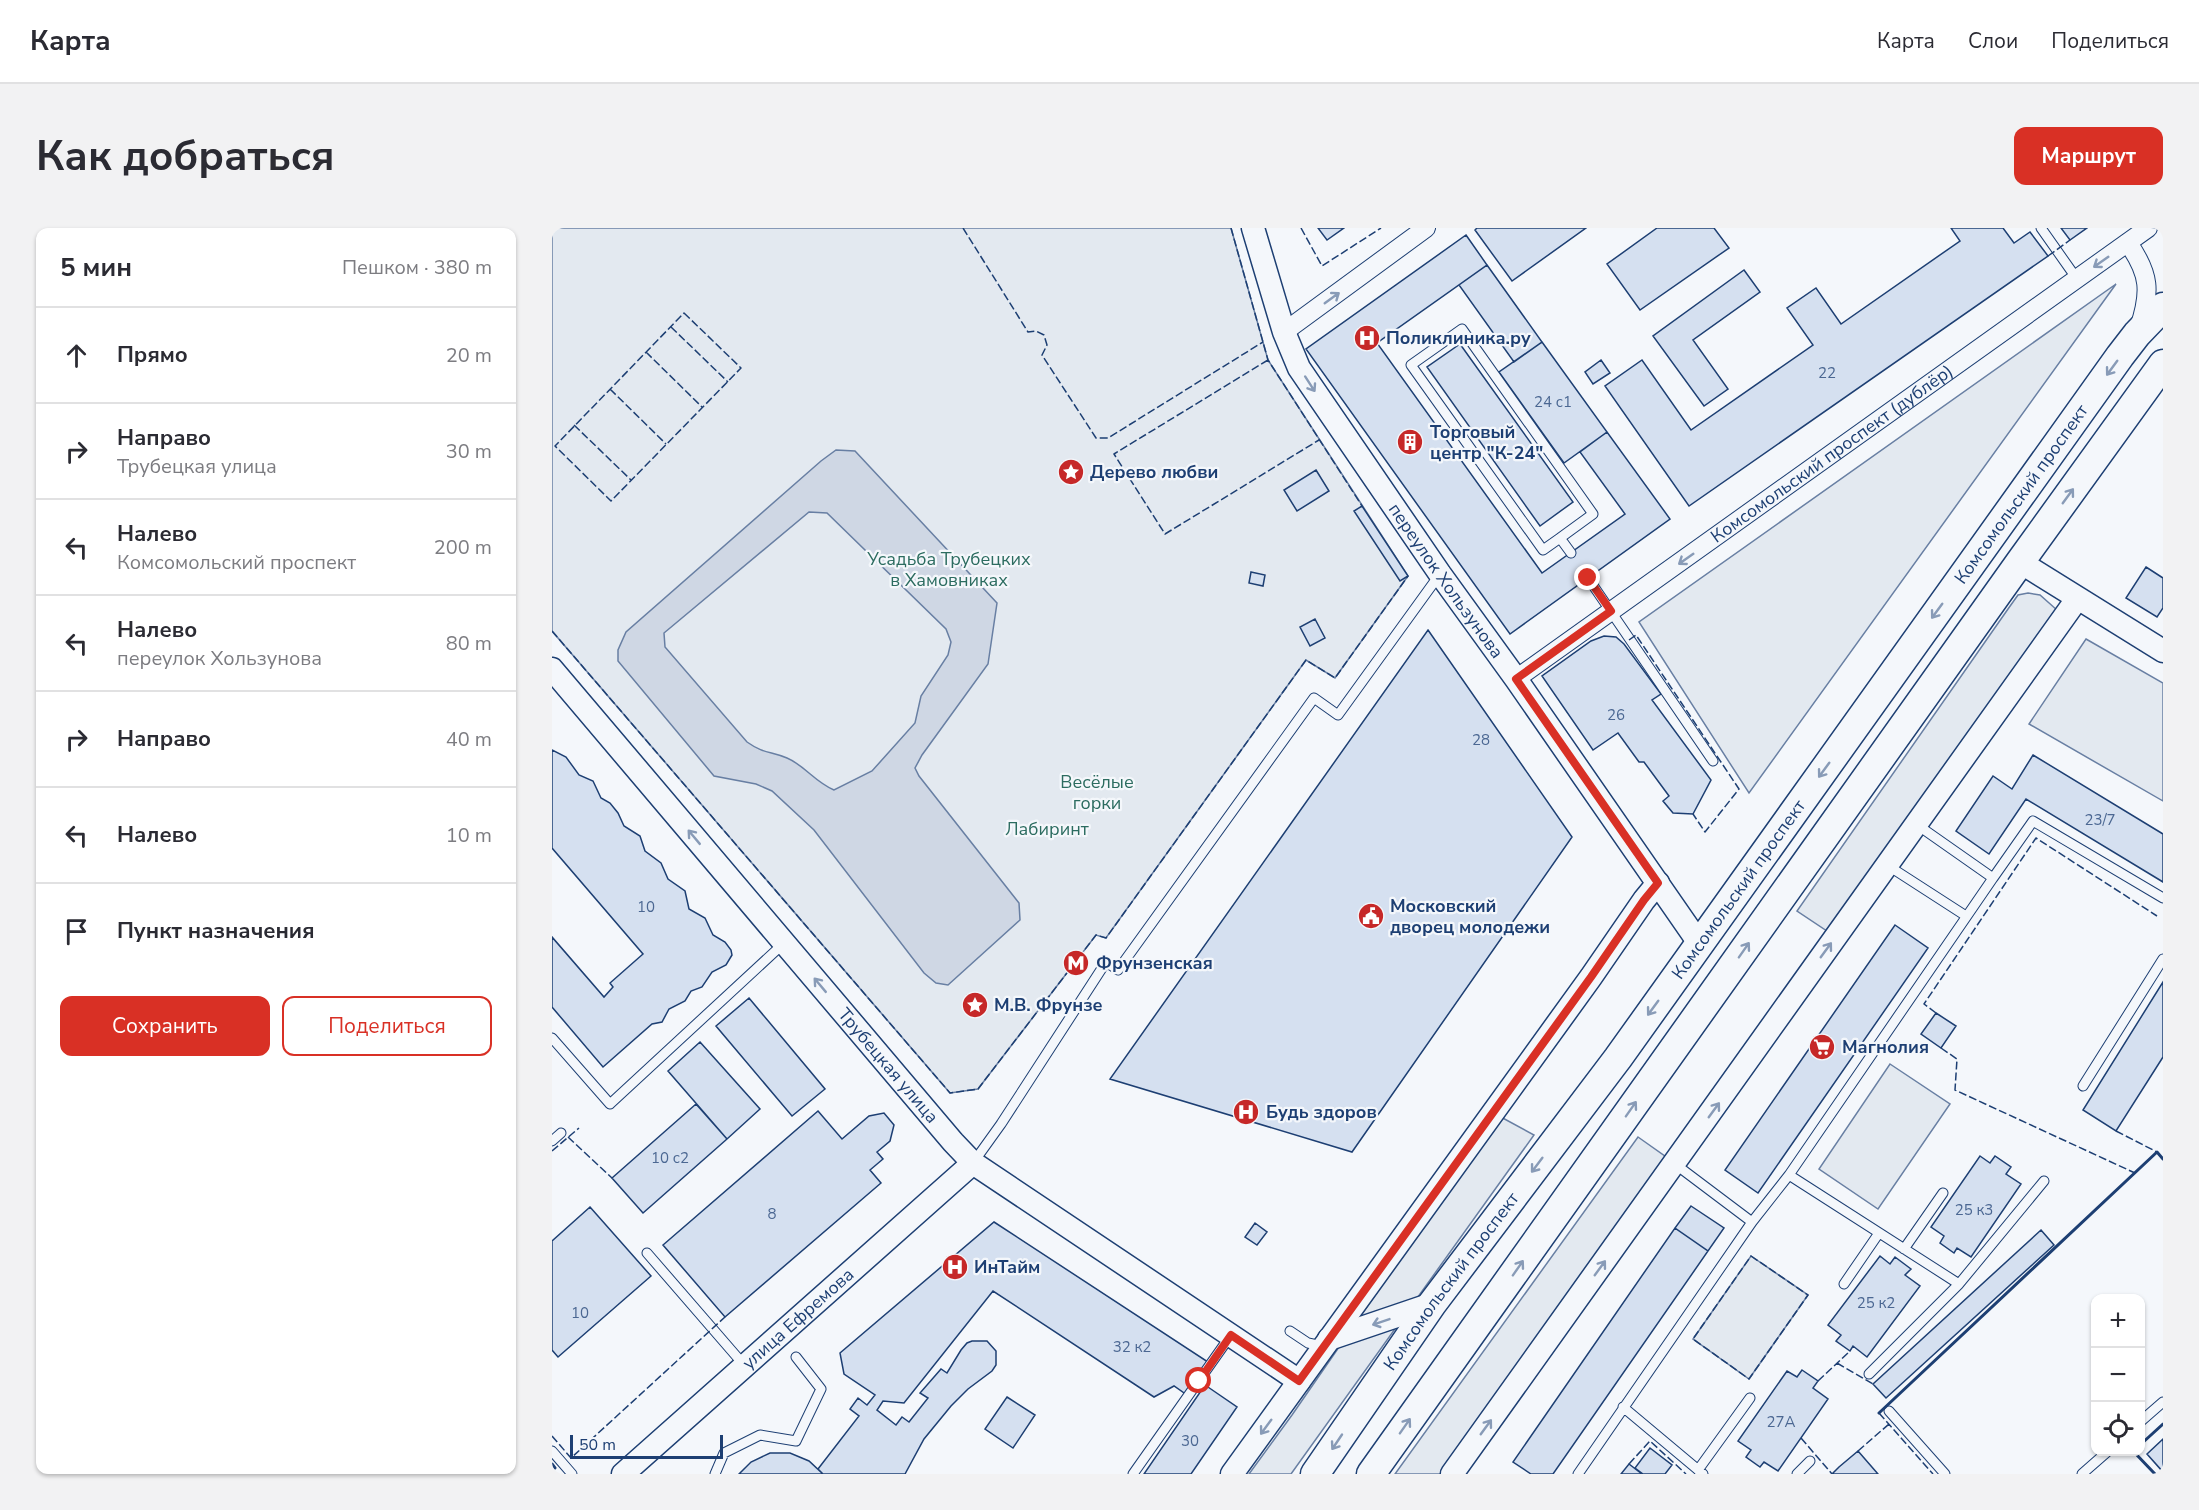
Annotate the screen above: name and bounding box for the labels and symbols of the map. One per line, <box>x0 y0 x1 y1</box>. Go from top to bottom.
one-way arrow <box>2093 256 2109 268</box>
one-way arrow <box>1323 291 1339 304</box>
hospital icon: Поликлиника.ру <box>1352 323 1382 353</box>
place label: Поликлиника.ру <box>1386 326 1531 350</box>
street label: Комсомольский проспект (дублёр) <box>1706 359 1958 548</box>
one-way arrow <box>2106 359 2118 375</box>
house number: 22 <box>1818 363 1836 383</box>
one-way arrow <box>1304 375 1316 392</box>
house number: 24 с1 <box>1534 392 1572 412</box>
street label: Комсомольский проспект <box>1949 400 2094 589</box>
place label: Торговый центр "К-24" <box>1430 420 1543 465</box>
building icon: Торговый центр "К-24" <box>1395 427 1425 457</box>
place icon: Дерево любви <box>1056 457 1086 487</box>
place label: Дерево любви <box>1090 460 1218 484</box>
one-way arrow <box>2062 489 2074 505</box>
street label: переулок Хользунова <box>1383 498 1509 663</box>
park label: Усадьба Трубецких в Хамовниках <box>866 547 1031 592</box>
one-way arrow <box>1678 552 1694 565</box>
route end <box>1574 564 1600 590</box>
one-way arrow <box>1931 603 1943 619</box>
house number: 26 <box>1607 705 1625 725</box>
house number: 28 <box>1472 730 1490 750</box>
one-way arrow <box>1818 761 1830 777</box>
park label: Весёлые горки <box>1060 770 1134 815</box>
street label: Комсомольский проспект <box>1666 795 1811 984</box>
house number: 23/7 <box>2084 810 2116 830</box>
park label: Лабиринт <box>1005 817 1089 841</box>
one-way arrow <box>687 829 700 845</box>
place label: Московский дворец молодежи <box>1390 894 1550 939</box>
house number: 10 <box>637 897 655 917</box>
public building icon: Московский дворец молодежи <box>1356 901 1386 931</box>
one-way arrow <box>1738 942 1750 958</box>
one-way arrow <box>1820 943 1832 959</box>
metro station icon: Фрунзенская <box>1061 948 1091 978</box>
place label: Фрунзенская <box>1096 951 1213 975</box>
one-way arrow <box>813 978 827 993</box>
place icon: М.В. Фрунзе <box>960 990 990 1020</box>
place label: М.В. Фрунзе <box>994 993 1103 1017</box>
one-way arrow <box>1647 999 1659 1015</box>
street label: Трубецкая улица <box>833 1003 944 1128</box>
supermarket icon: Магнолия <box>1807 1032 1837 1062</box>
place label: Магнолия <box>1842 1035 1929 1059</box>
hospital icon: Будь здоров <box>1231 1097 1261 1127</box>
place label: Будь здоров <box>1266 1100 1377 1124</box>
one-way arrow <box>1625 1101 1637 1117</box>
one-way arrow <box>1708 1102 1720 1118</box>
house number: 10 с2 <box>651 1148 689 1168</box>
one-way arrow <box>1531 1156 1544 1172</box>
street label: Комсомольский проспект <box>1378 1187 1524 1375</box>
house number: 25 к3 <box>1955 1200 1993 1220</box>
house number: 8 <box>767 1204 777 1224</box>
hospital icon: ИнТайм <box>940 1252 970 1282</box>
place label: ИнТайм <box>974 1255 1040 1279</box>
one-way arrow <box>1512 1260 1524 1276</box>
one-way arrow <box>1594 1261 1606 1277</box>
street label: улица Ефремова <box>737 1263 859 1375</box>
house number: 25 к2 <box>1857 1293 1895 1313</box>
house number: 10 <box>571 1303 589 1323</box>
one-way arrow <box>1372 1317 1391 1328</box>
house number: 32 к2 <box>1113 1337 1151 1357</box>
route start <box>1185 1367 1211 1393</box>
house number: 27А <box>1767 1412 1796 1432</box>
one-way arrow <box>1260 1419 1272 1435</box>
one-way arrow <box>1399 1419 1411 1435</box>
one-way arrow <box>1480 1419 1492 1435</box>
house number: 30 <box>1181 1431 1199 1451</box>
scale bar <box>570 1432 723 1460</box>
one-way arrow <box>1331 1433 1343 1450</box>

